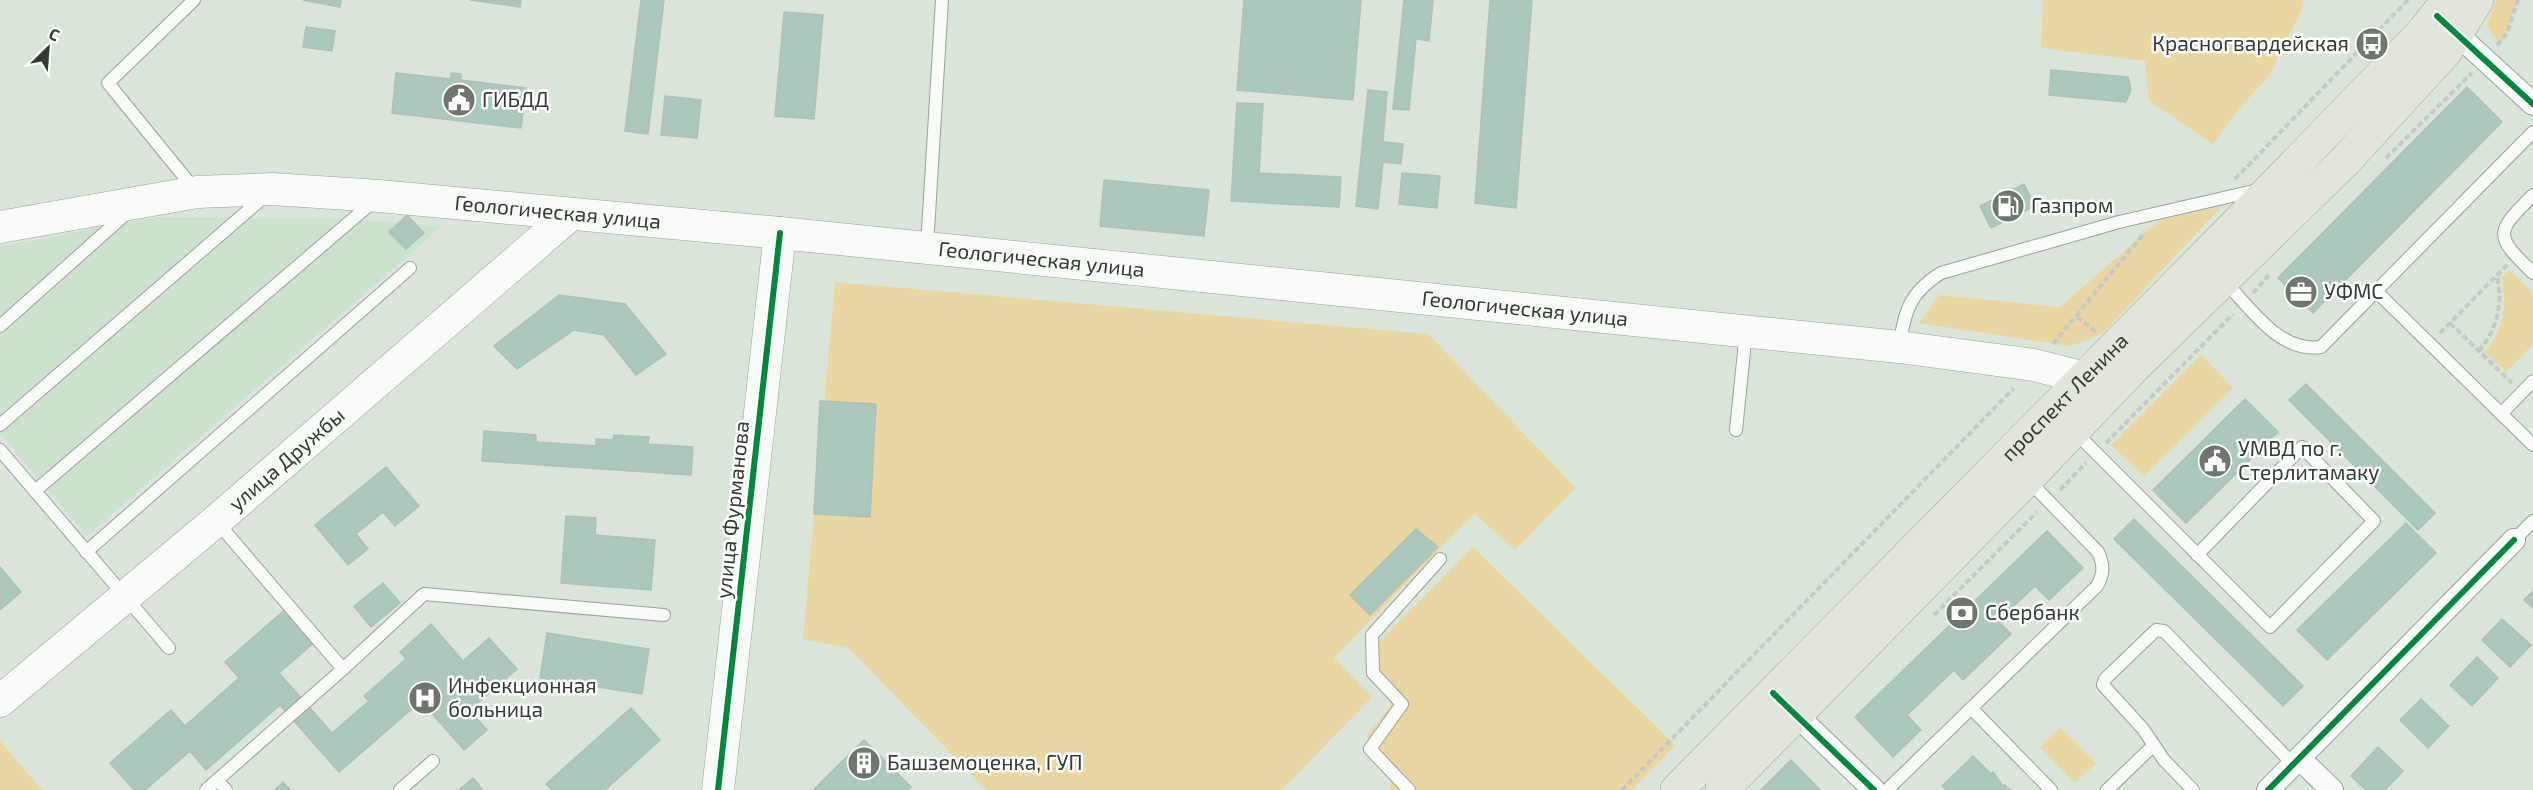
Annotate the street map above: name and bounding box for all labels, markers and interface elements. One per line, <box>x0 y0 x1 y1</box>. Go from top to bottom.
north arrow <box>18 18 78 78</box>
text: С <box>46 23 63 45</box>
bus stop icon: Красногвардейская <box>2354 26 2390 62</box>
place label: Красногвардейская <box>2152 30 2349 55</box>
public building icon: ГИБДД <box>441 82 477 118</box>
place label: ГИБДД <box>482 86 549 111</box>
fuel station icon: Газпром <box>1990 188 2026 224</box>
street label: Геологическая улица <box>454 189 662 233</box>
place label: Газпром <box>2031 192 2114 217</box>
street label: Геологическая улица <box>937 235 1146 281</box>
office icon: УФМС <box>2283 274 2319 310</box>
place label: УФМС <box>2324 278 2383 303</box>
street label: Геологическая улица <box>1421 284 1630 330</box>
street label: проспект Ленина <box>1995 327 2133 466</box>
street label: улица Дружбы <box>223 402 349 516</box>
street label: улица Фурманова <box>710 420 754 600</box>
place label: УМВД по г. Стерлитамаку <box>2238 435 2379 485</box>
public building icon: УМВД по г. Стерлитамаку <box>2197 443 2233 479</box>
bank icon: Сбербанк <box>1944 595 1980 631</box>
place label: Сбербанк <box>1985 599 2080 624</box>
place label: Инфекционная больница <box>448 672 597 721</box>
hospital icon: Инфекционная больница <box>407 680 443 716</box>
building icon: Башземоценка, ГУП <box>846 745 882 781</box>
place label: Башземоценка, ГУП <box>887 749 1083 774</box>

